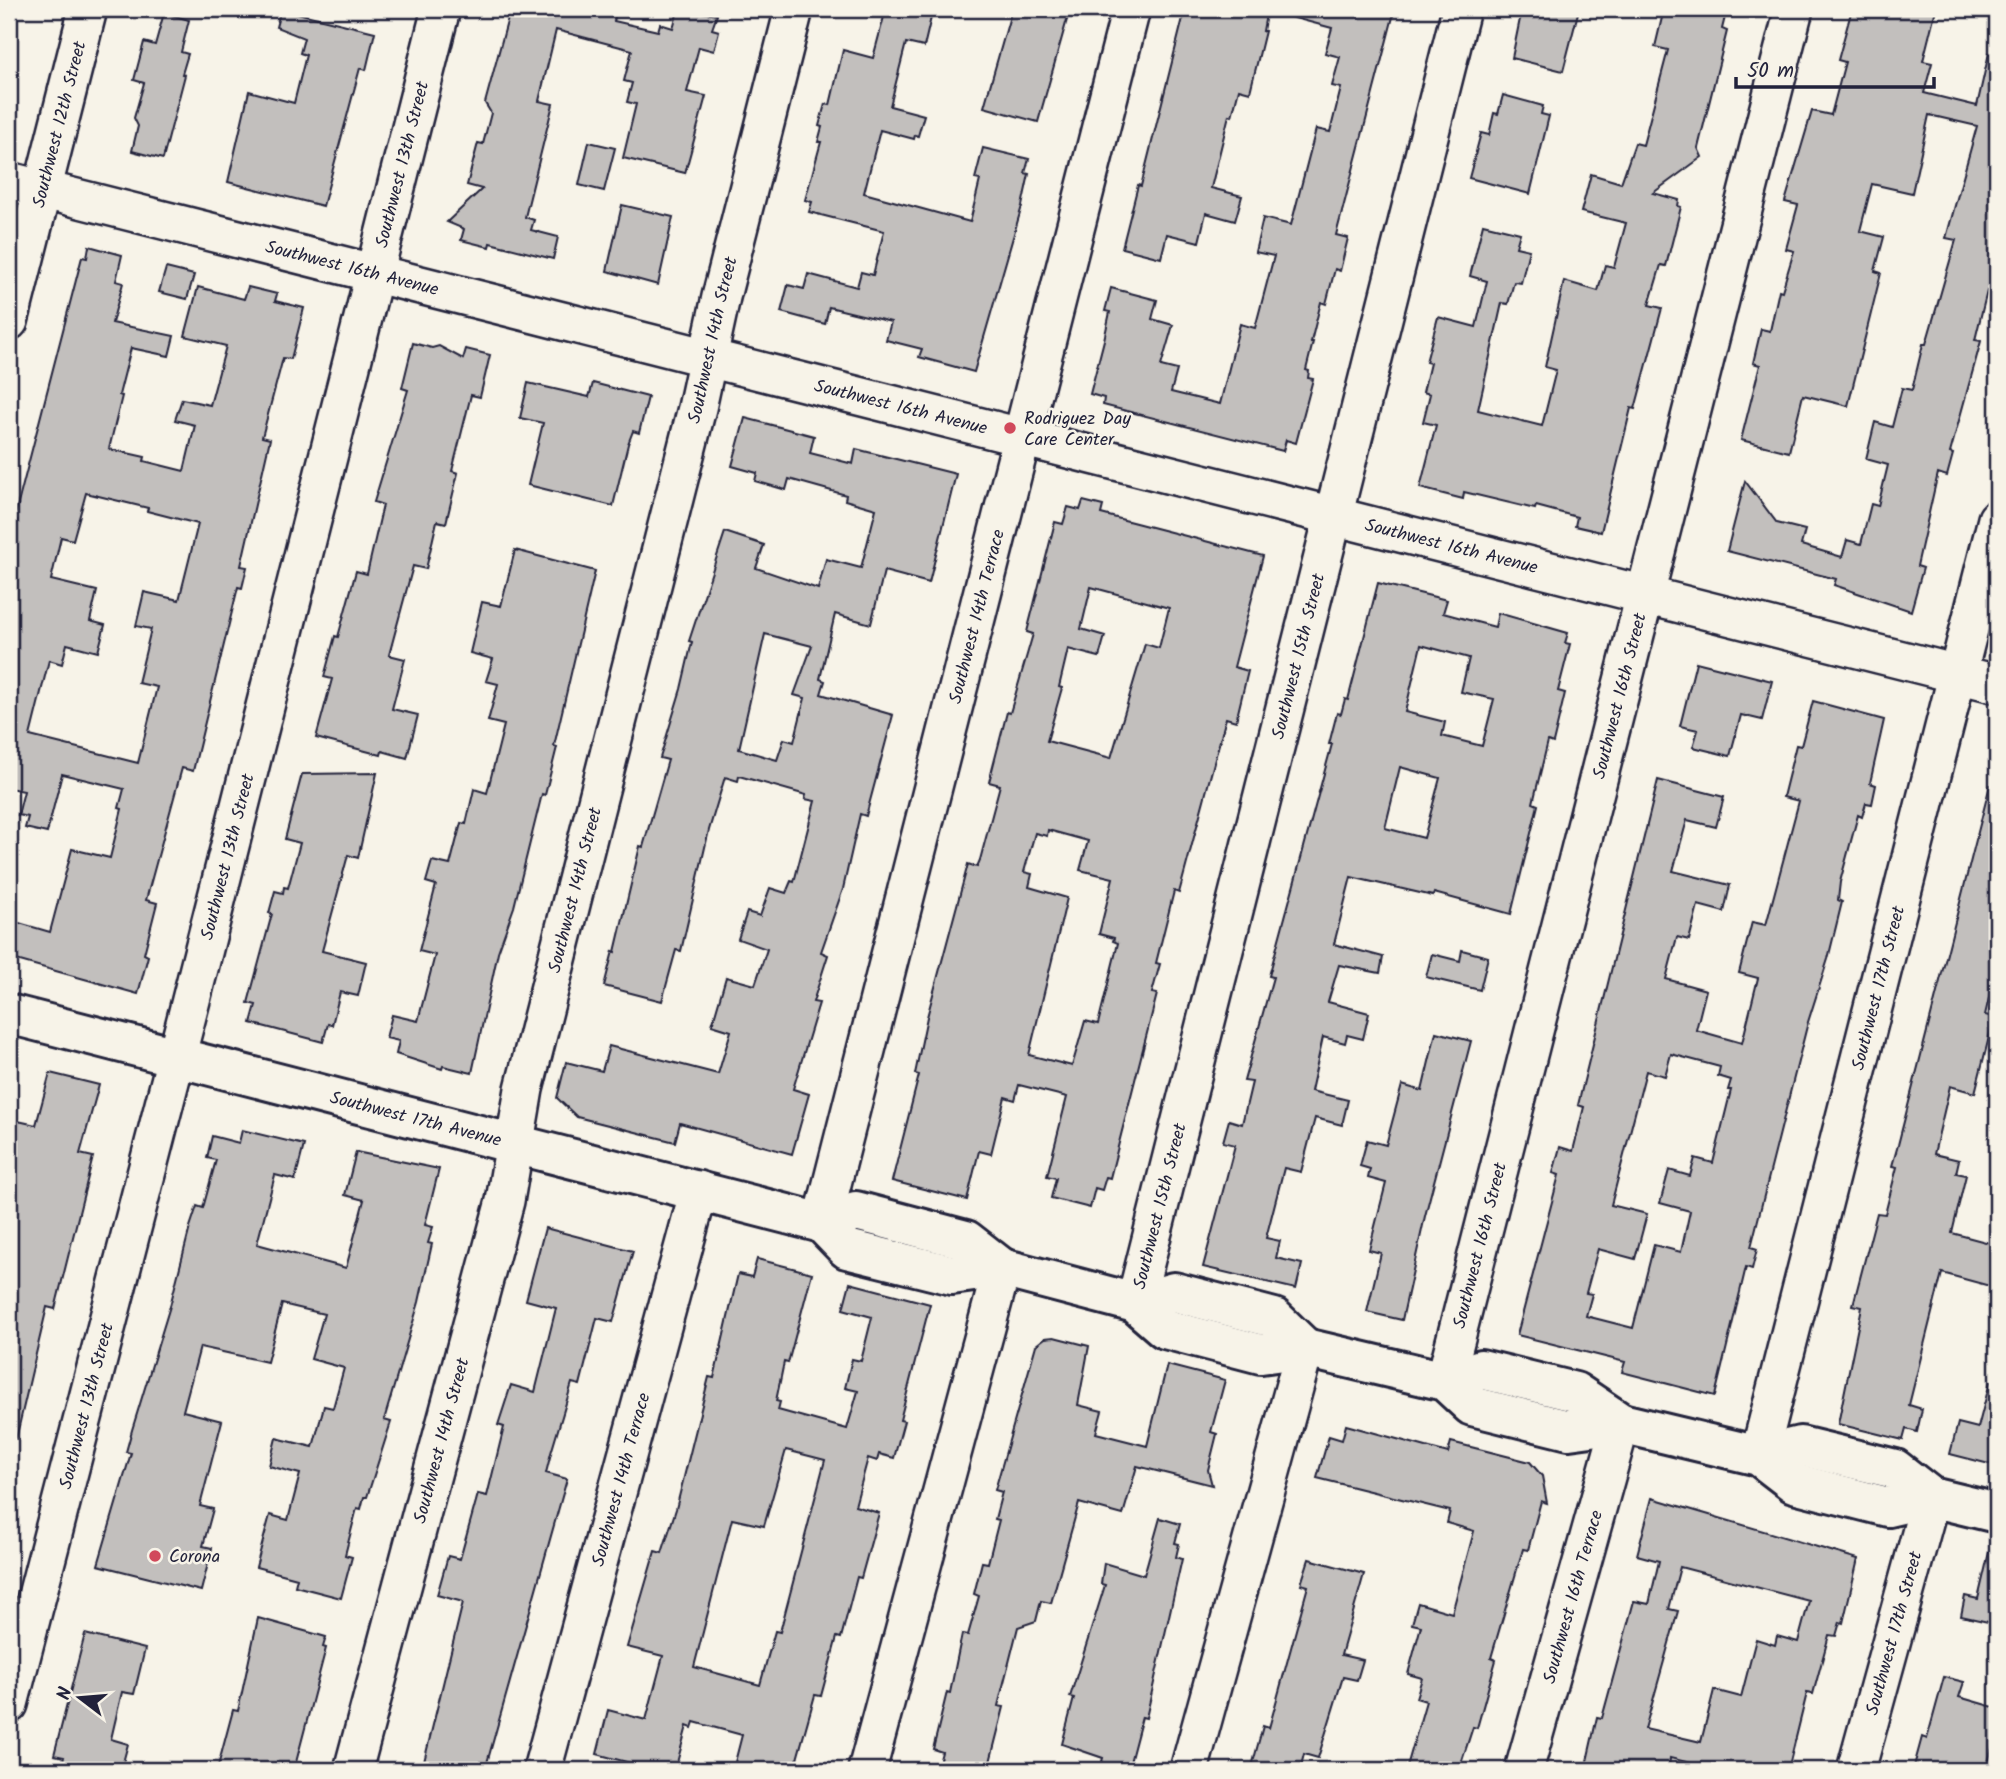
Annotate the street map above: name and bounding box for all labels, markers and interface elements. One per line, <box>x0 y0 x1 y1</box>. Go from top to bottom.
street label: Southwest 12th Street <box>25 37 96 211</box>
scale bar <box>1736 46 1934 90</box>
text: 50 m <box>1747 55 1794 88</box>
street label: Southwest 13th Street <box>368 77 438 251</box>
street label: Southwest 16th Avenue <box>262 233 442 305</box>
street label: Southwest 14th Street <box>681 253 747 427</box>
street label: Southwest 16th Avenue <box>811 372 990 444</box>
place label: Rodriguez Day Care Center <box>1024 405 1131 455</box>
marker: Rodriguez Day Care Center <box>1002 420 1018 436</box>
street label: Southwest 16th Avenue <box>1361 512 1541 583</box>
street label: Southwest 14th Terrace <box>942 527 1014 707</box>
street label: Southwest 15th Street <box>1265 570 1334 743</box>
street label: Southwest 16th Street <box>1586 609 1656 782</box>
street label: Southwest 13th Street <box>194 770 264 943</box>
street label: Southwest 14th Street <box>541 803 611 976</box>
street label: Southwest 17th Street <box>1845 902 1914 1074</box>
street label: Southwest 17th Avenue <box>327 1084 504 1156</box>
street label: Southwest 15th Street <box>1126 1119 1196 1292</box>
street label: Southwest 16th Street <box>1446 1159 1516 1332</box>
street label: Southwest 13th Street <box>52 1319 123 1492</box>
street label: Southwest 14th Street <box>406 1354 479 1527</box>
street label: Southwest 14th Terrace <box>585 1390 659 1570</box>
street label: Southwest 16th Terrace <box>1536 1507 1612 1687</box>
place label: Corona <box>169 1543 220 1572</box>
street label: Southwest 17th Street <box>1859 1547 1932 1719</box>
marker: Corona <box>147 1548 163 1564</box>
north arrow <box>46 1664 116 1734</box>
text: N <box>50 1684 82 1704</box>

